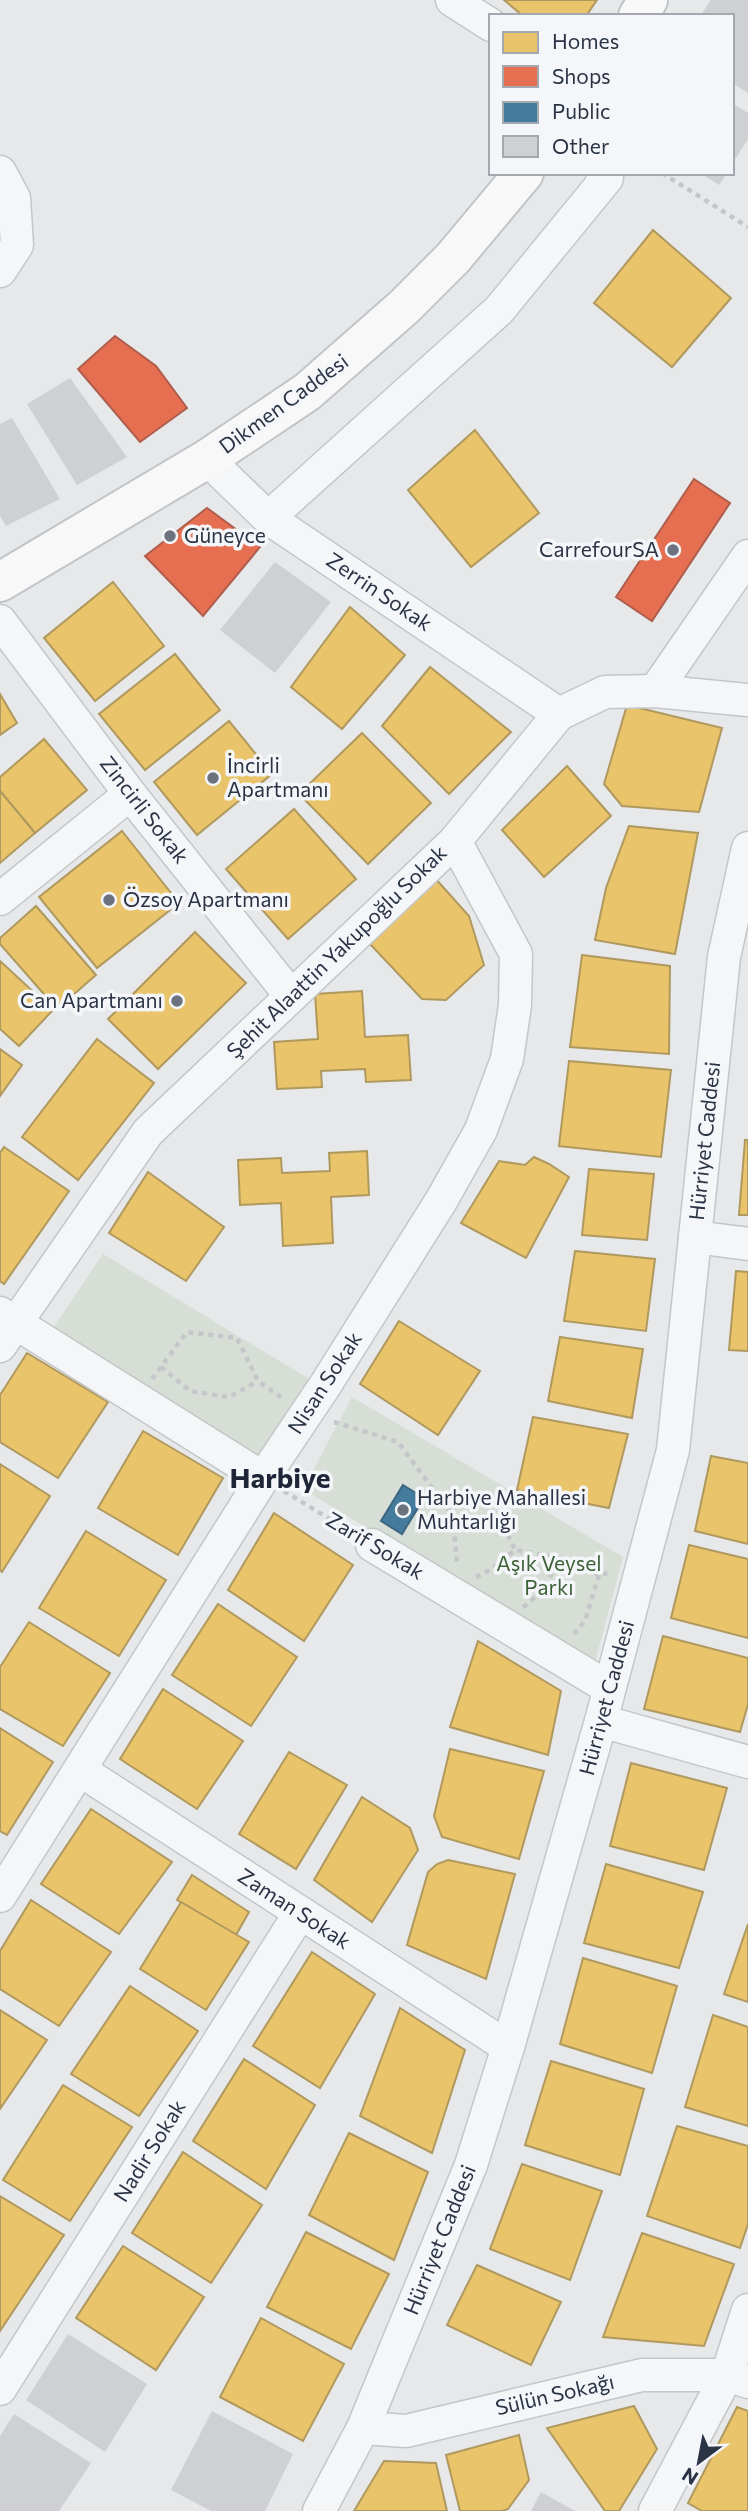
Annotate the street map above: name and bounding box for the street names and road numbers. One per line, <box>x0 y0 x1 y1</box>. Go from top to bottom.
street label: Dikmen Caddesi <box>214 348 353 458</box>
street label: Zerrin Sokak <box>322 546 437 635</box>
street label: Zincirli Sokak <box>96 751 195 868</box>
street label: Şehit Alaattin Yakupoğlu Sokak <box>221 839 451 1063</box>
street label: Hürriyet Caddesi <box>683 1060 724 1221</box>
street label: Nisan Sokak <box>282 1327 366 1438</box>
street label: Zarif Sokak <box>322 1506 429 1584</box>
street label: Hürriyet Caddesi <box>573 1617 638 1778</box>
street label: Zaman Sokak <box>234 1862 356 1953</box>
street label: Nadir Sokak <box>108 2095 190 2206</box>
street label: Hürriyet Caddesi <box>397 2161 480 2318</box>
street label: Sülün Sokağı <box>493 2368 617 2419</box>

